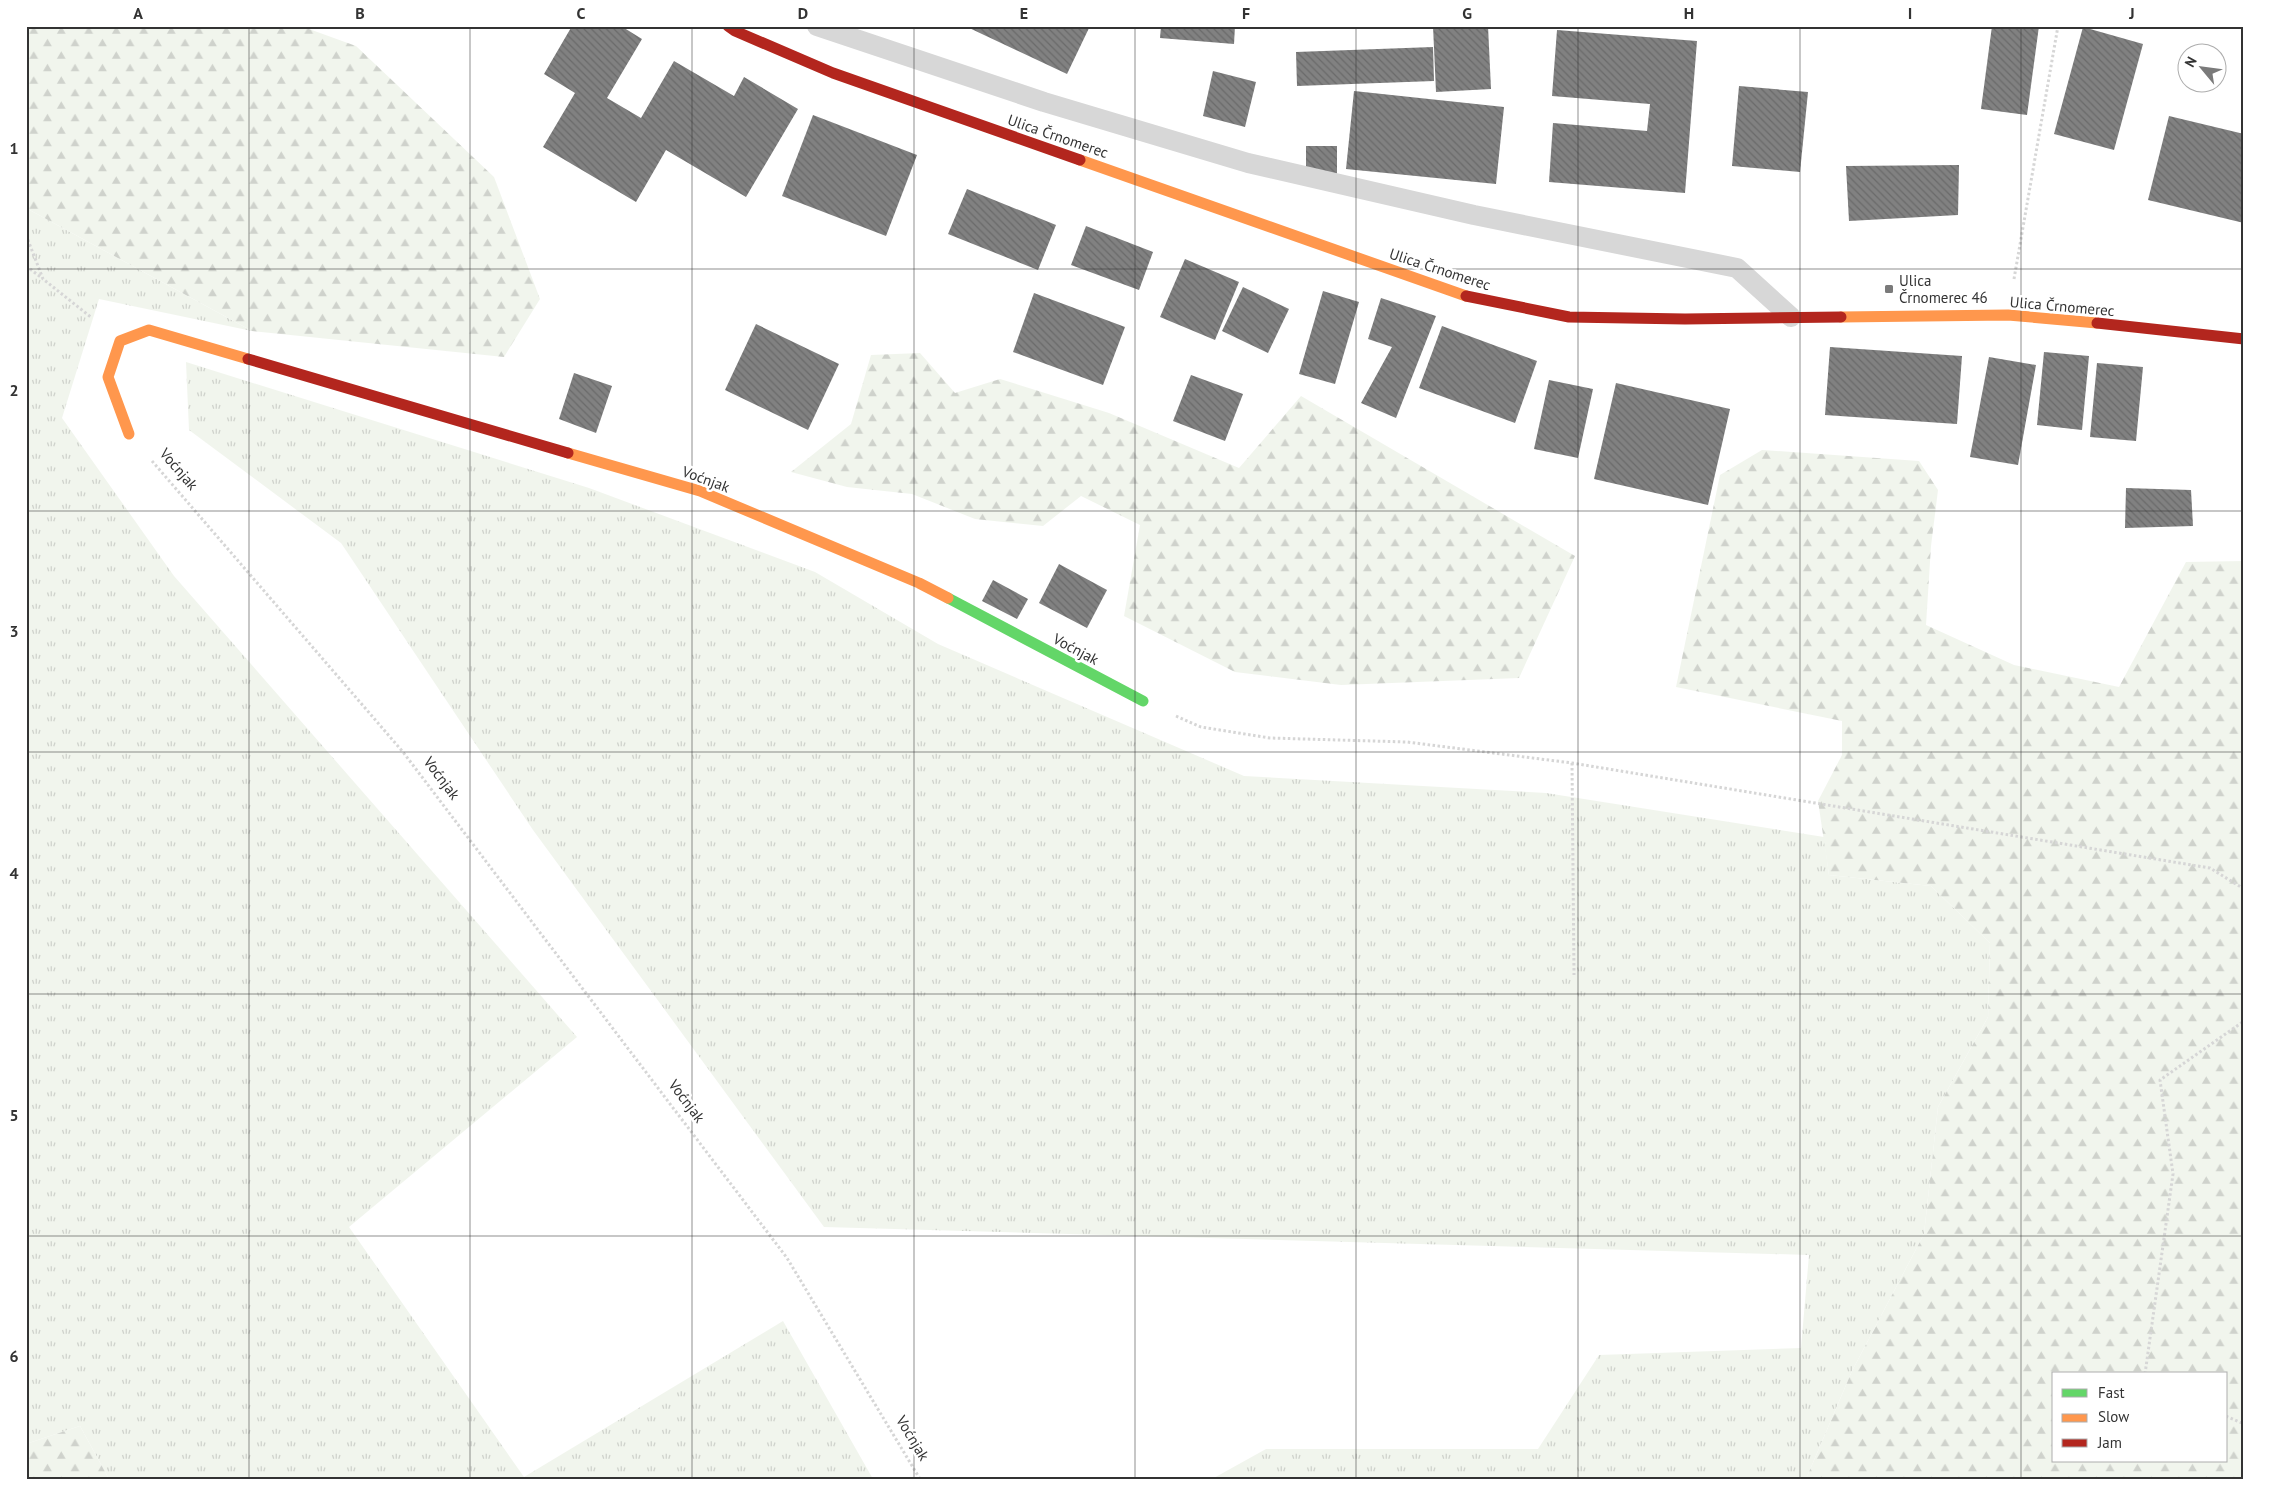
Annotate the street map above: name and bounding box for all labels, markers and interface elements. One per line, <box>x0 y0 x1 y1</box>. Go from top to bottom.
text: A <box>133 3 143 23</box>
text: B <box>355 3 365 23</box>
text: C <box>577 3 586 23</box>
text: D <box>798 3 808 23</box>
text: E <box>1020 3 1028 23</box>
text: F <box>1242 3 1250 23</box>
text: G <box>1462 3 1472 23</box>
text: H <box>1684 3 1694 23</box>
text: I <box>1908 3 1912 23</box>
text: J <box>2128 3 2135 23</box>
north arrow <box>2178 42 2228 92</box>
text: N <box>2181 53 2201 70</box>
street label: Ulica Črnomerec <box>1005 110 1111 162</box>
text: 1 <box>9 138 19 158</box>
street label: Ulica Črnomerec <box>1387 244 1493 294</box>
place label: Ulica Črnomerec 46 <box>1899 271 1988 307</box>
marker: Ulica Črnomerec 46 <box>1883 283 1895 295</box>
street label: Ulica Črnomerec <box>2009 292 2115 320</box>
text: 2 <box>9 380 19 400</box>
street label: Voćnjak <box>155 443 203 494</box>
street label: Voćnjak <box>679 461 733 497</box>
text: 3 <box>9 621 19 641</box>
street label: Voćnjak <box>1049 629 1103 669</box>
street label: Voćnjak <box>419 752 465 804</box>
text: 4 <box>9 863 19 883</box>
street label: Voćnjak <box>664 1075 710 1127</box>
text: 5 <box>9 1105 19 1125</box>
text: 6 <box>9 1346 19 1366</box>
legend <box>2052 1372 2228 1462</box>
text: Fast <box>2098 1383 2125 1402</box>
text: Slow <box>2098 1407 2129 1426</box>
street label: Voćnjak <box>892 1411 934 1465</box>
text: Jam <box>2097 1433 2122 1452</box>

